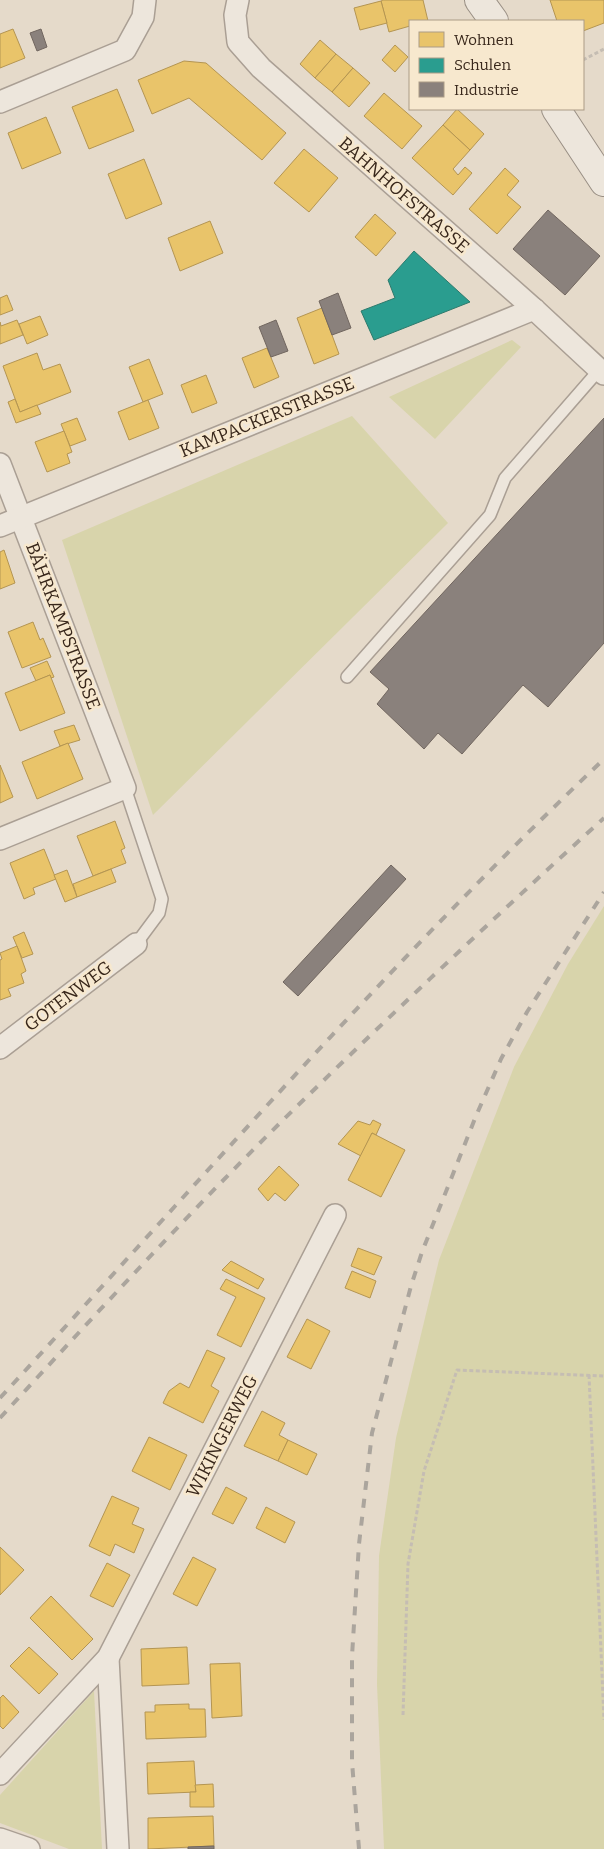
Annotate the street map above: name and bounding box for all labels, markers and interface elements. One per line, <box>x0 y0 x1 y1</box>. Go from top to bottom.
legend <box>409 20 584 110</box>
text: Wohnen <box>454 31 514 49</box>
text: Schulen <box>454 56 511 74</box>
text: Industrie <box>454 81 519 99</box>
street label: BAHNHOFSTRASSE <box>334 132 474 258</box>
street label: KAMPACKERSTRASSE <box>176 372 358 462</box>
street label: BÄHRKAMPSTRASSE <box>21 539 105 713</box>
street label: GOTENWEG <box>20 956 116 1036</box>
street label: WIKINGERWEG <box>182 1371 262 1501</box>

